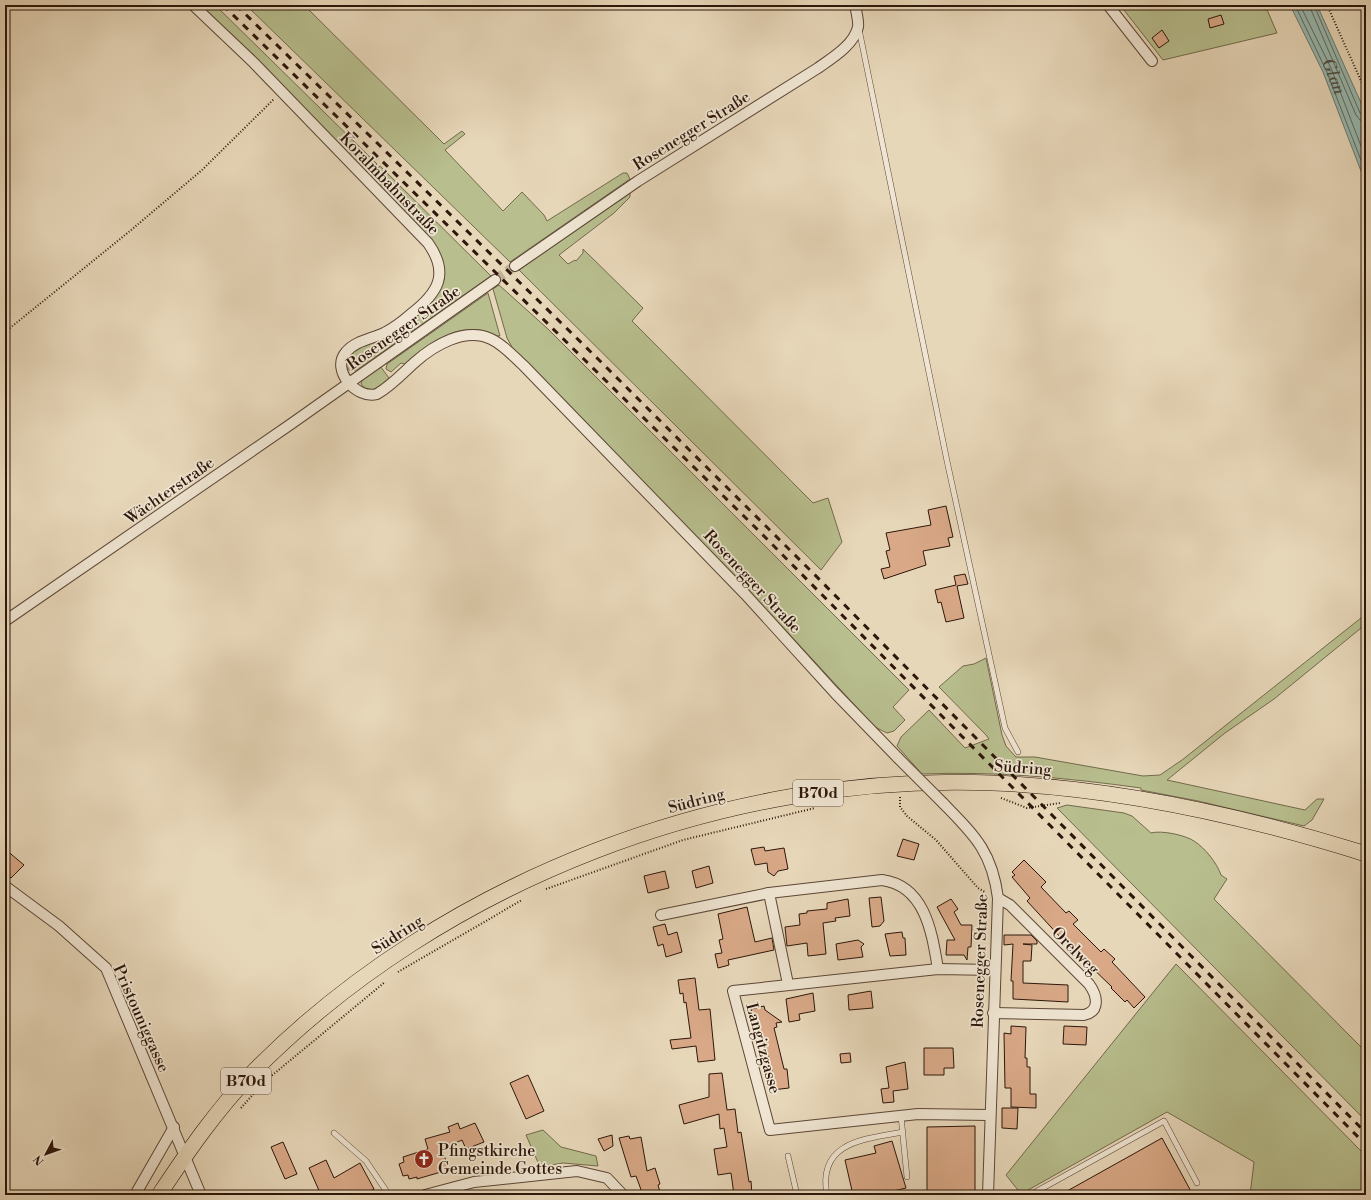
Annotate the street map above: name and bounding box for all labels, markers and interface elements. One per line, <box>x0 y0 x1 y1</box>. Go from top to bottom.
water label: Glan <box>1316 55 1350 98</box>
street label: Rosenegger Straße <box>629 87 754 175</box>
street label: Koralmbahnstraße <box>335 128 443 239</box>
street label: Rosenegger Straße <box>343 281 464 374</box>
street label: Wächterstraße <box>120 453 218 530</box>
street label: Rosenegger Straße <box>699 526 805 638</box>
street label: Südring <box>993 756 1053 780</box>
road number: B70d <box>793 780 843 806</box>
street label: Südring <box>666 784 727 818</box>
street label: Rosenegger Straße <box>968 894 992 1028</box>
street label: Südring <box>368 910 428 959</box>
street label: Orelweg <box>1047 923 1104 979</box>
street label: Pristouniggasse <box>108 961 174 1075</box>
street label: Langitzgasse <box>741 1001 785 1096</box>
road number: B70d <box>221 1068 271 1094</box>
north arrow <box>26 1134 66 1174</box>
place label: Pfingstkirche Gemeinde Gottes <box>438 1141 562 1179</box>
church icon: Pfingstkirche Gemeinde Gottes <box>413 1148 435 1170</box>
text: N <box>31 1152 47 1168</box>

